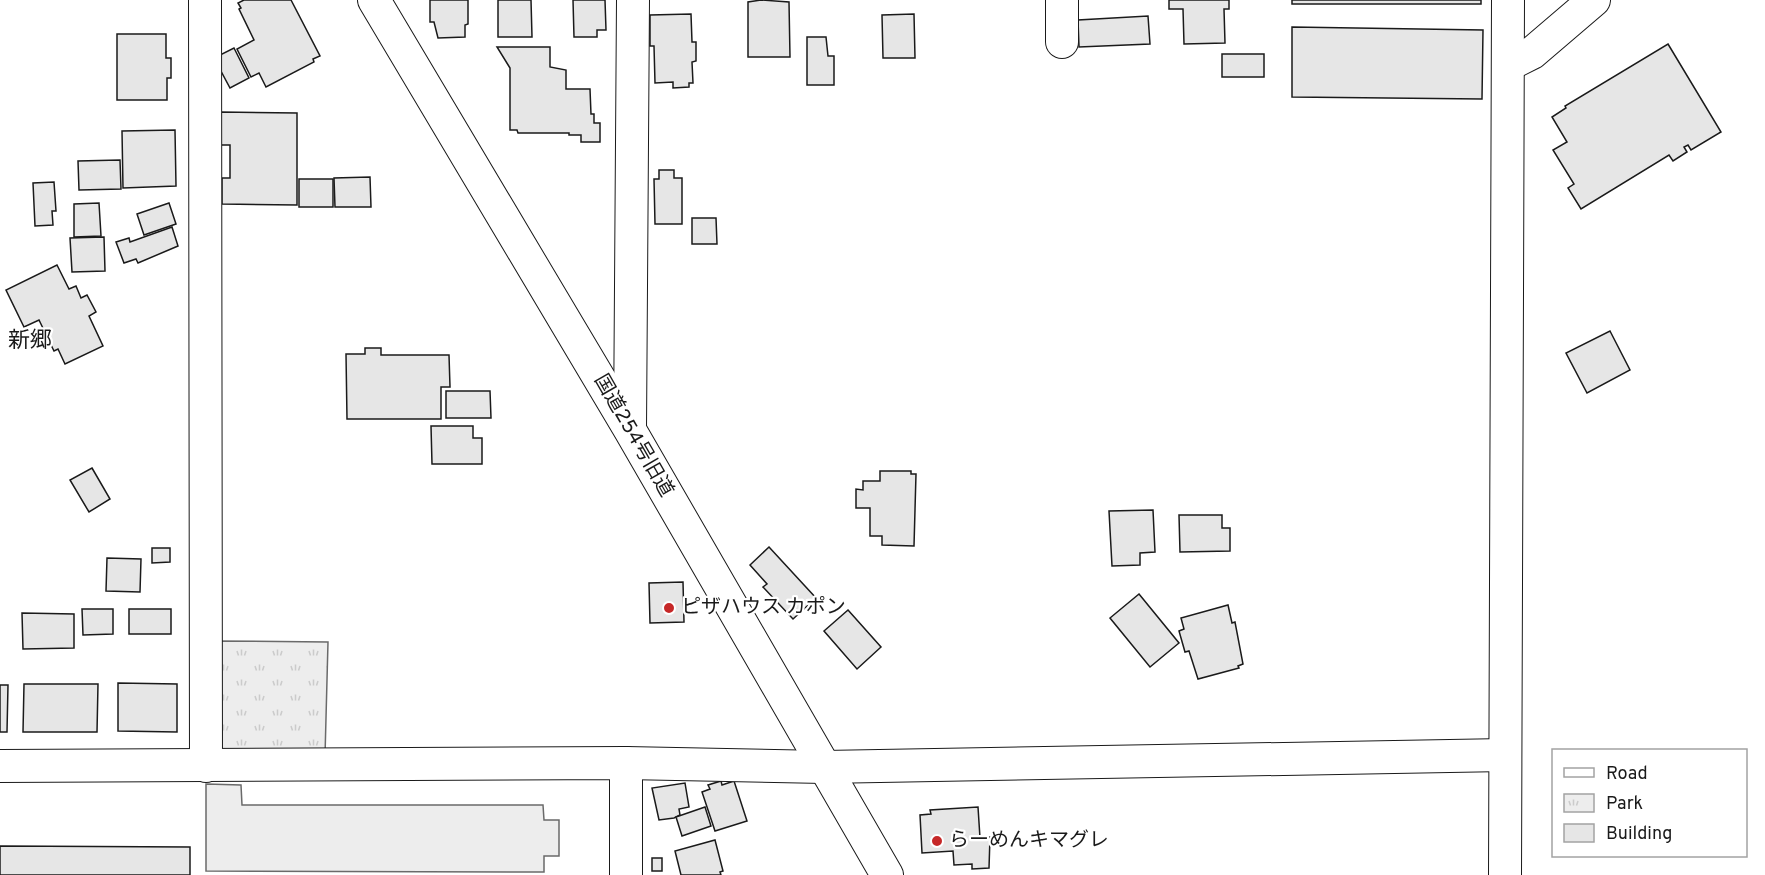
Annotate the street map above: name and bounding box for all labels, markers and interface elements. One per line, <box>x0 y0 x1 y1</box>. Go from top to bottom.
district label: 新郷 <box>8 328 52 355</box>
street label: 国道254号旧道 <box>587 370 679 502</box>
place label: ピザハウス カポン <box>681 595 846 621</box>
marker: ピザハウス カポン <box>662 601 676 615</box>
legend <box>1552 749 1747 857</box>
text: Road <box>1606 763 1648 786</box>
text: Park <box>1606 793 1643 816</box>
text: Building <box>1606 823 1672 846</box>
place label: らーめんキマグレ <box>949 828 1109 854</box>
marker: らーめんキマグレ <box>930 834 944 848</box>

